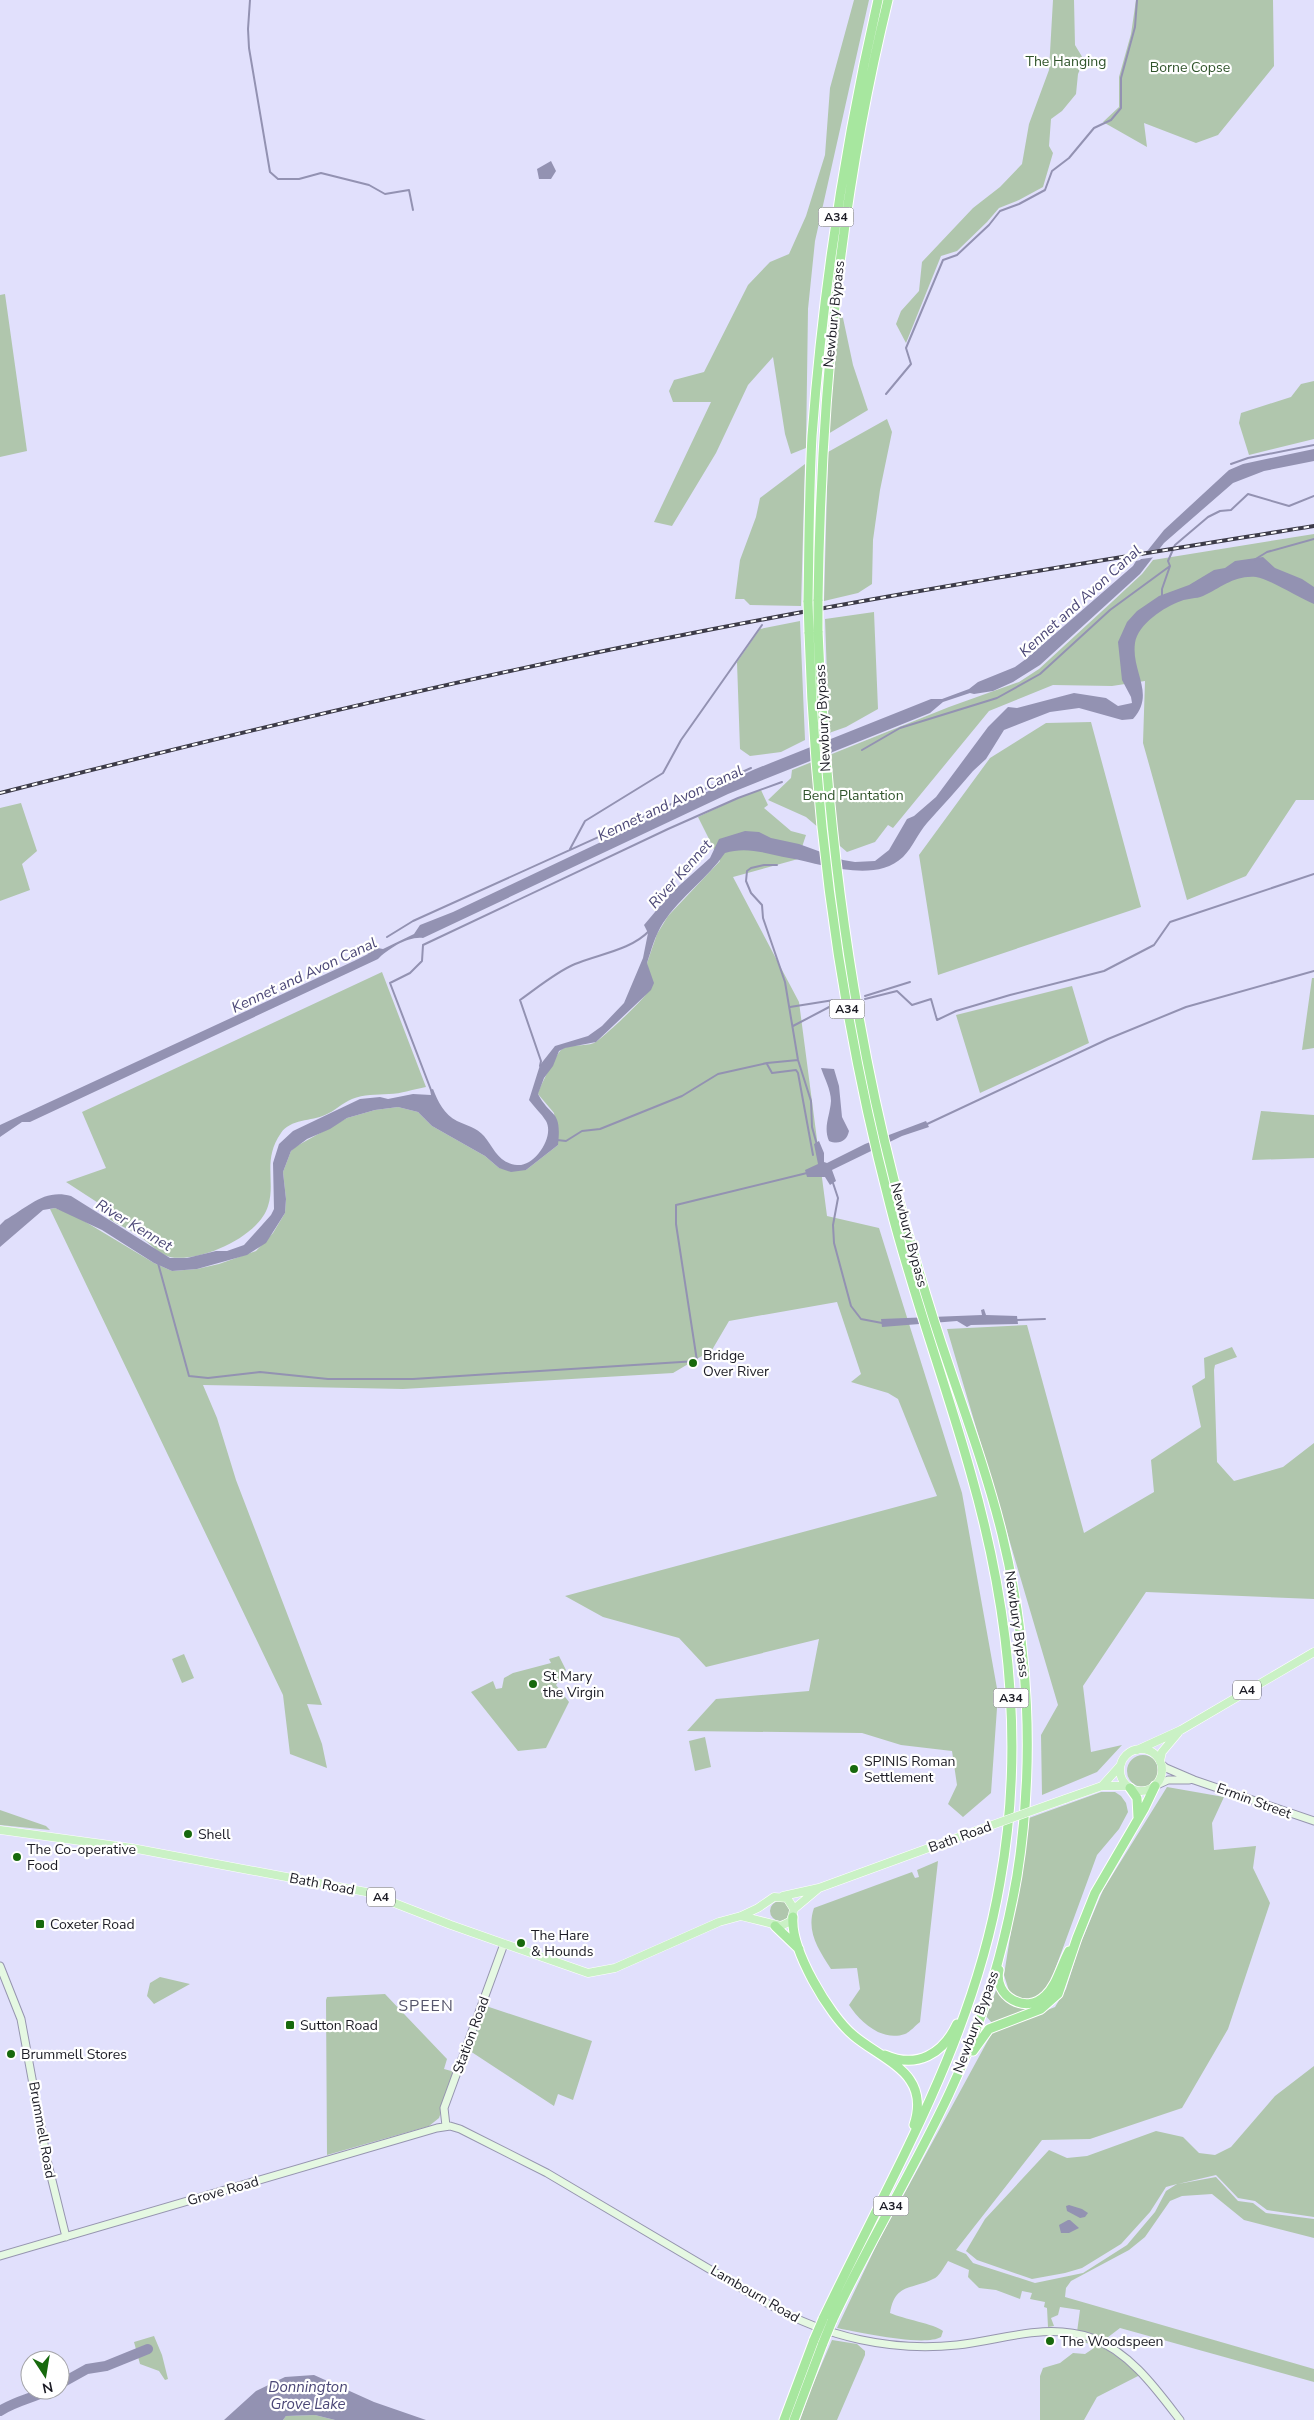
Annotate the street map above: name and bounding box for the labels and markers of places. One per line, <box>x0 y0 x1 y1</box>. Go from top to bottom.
place label: Bridge Over River <box>703 1346 769 1381</box>
marker: Bridge Over River <box>687 1357 699 1369</box>
place label: St Mary the Virgin <box>543 1667 604 1702</box>
marker: St Mary the Virgin <box>527 1678 539 1690</box>
place label: SPINIS Roman Settlement <box>864 1752 956 1787</box>
marker: SPINIS Roman Settlement <box>848 1763 860 1775</box>
place label: Shell <box>198 1825 231 1844</box>
marker: Shell <box>182 1828 194 1840</box>
place label: The Co-operative Food <box>27 1840 136 1875</box>
marker: The Co-operative Food <box>11 1851 23 1863</box>
place label: Coxeter Road <box>50 1915 135 1934</box>
marker: Coxeter Road <box>34 1918 46 1930</box>
place label: The Hare & Hounds <box>531 1926 594 1961</box>
marker: The Hare & Hounds <box>515 1937 527 1949</box>
place label: Sutton Road <box>300 2016 378 2035</box>
marker: Sutton Road <box>284 2019 296 2031</box>
place label: Brummell Stores <box>21 2045 127 2064</box>
marker: Brummell Stores <box>5 2048 17 2060</box>
place label: The Woodspeen <box>1060 2332 1164 2351</box>
marker: The Woodspeen <box>1044 2335 1056 2347</box>

